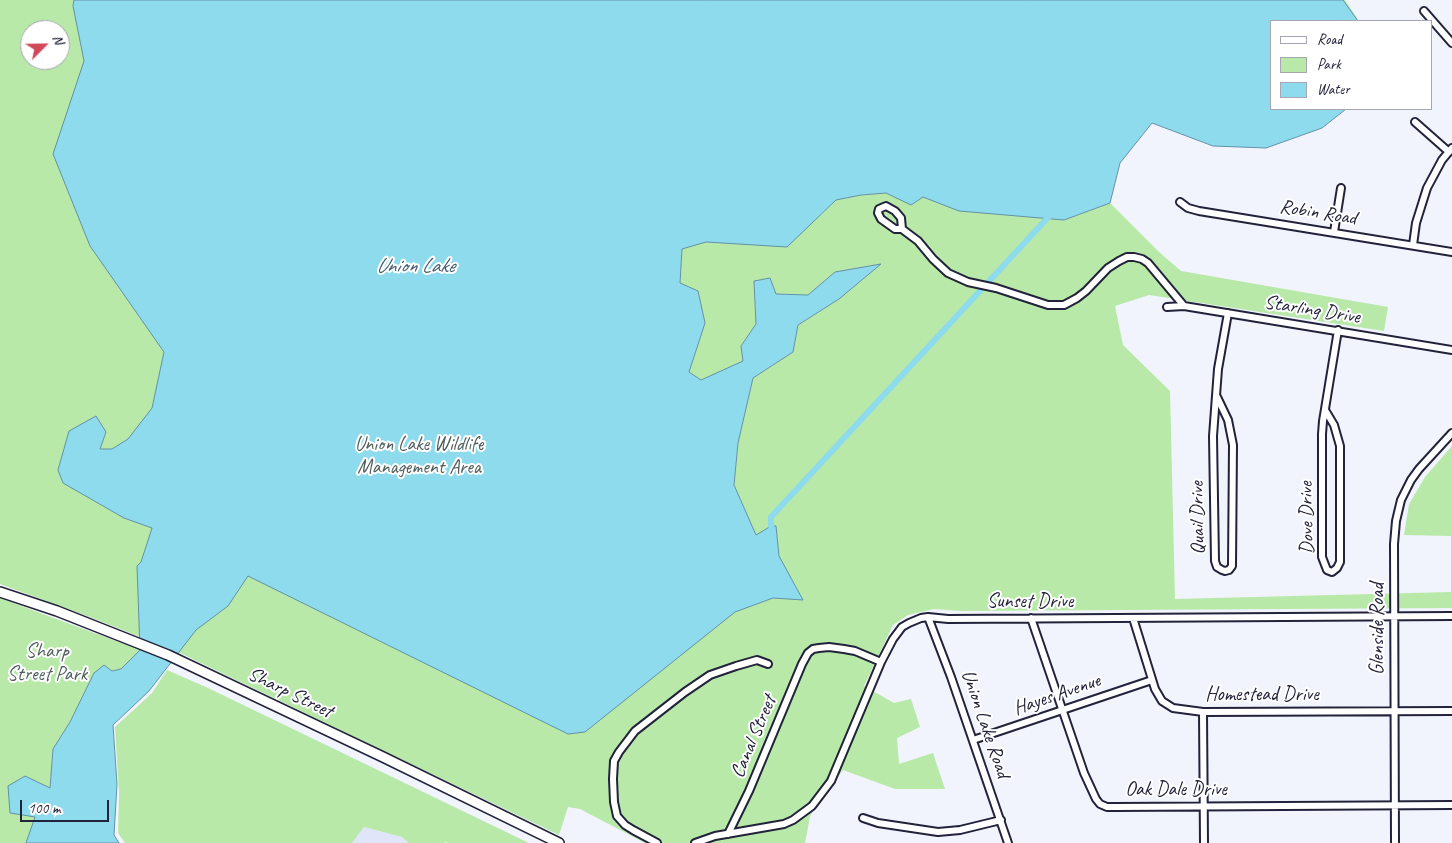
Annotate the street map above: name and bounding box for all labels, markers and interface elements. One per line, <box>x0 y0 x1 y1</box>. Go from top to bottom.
north arrow <box>20 20 70 70</box>
legend <box>1270 20 1432 110</box>
text: Road <box>1317 30 1342 49</box>
text: N <box>49 32 68 47</box>
text: Park <box>1317 55 1341 74</box>
text: Water <box>1317 80 1350 99</box>
street label: Robin Road <box>1278 195 1358 231</box>
water label: Union Lake <box>376 253 454 279</box>
street label: Starling Drive <box>1262 291 1362 329</box>
park label: Union Lake Wildlife Management Area <box>355 433 483 480</box>
street label: Quail Drive <box>1185 481 1211 555</box>
street label: Dove Drive <box>1294 481 1320 555</box>
street label: Glenside Road <box>1366 583 1390 675</box>
street label: Sunset Drive <box>987 590 1073 614</box>
park label: Sharp Street Park <box>7 640 87 687</box>
street label: Sharp Street <box>244 662 336 724</box>
street label: Union Lake Road <box>955 667 1015 781</box>
street label: Hayes Avenue <box>1010 669 1104 721</box>
street label: Homestead Drive <box>1205 683 1319 707</box>
street label: Canal Street <box>726 692 782 782</box>
street label: Oak Dale Drive <box>1125 778 1227 802</box>
scale bar <box>22 790 111 822</box>
text: 100 m <box>28 799 60 818</box>

